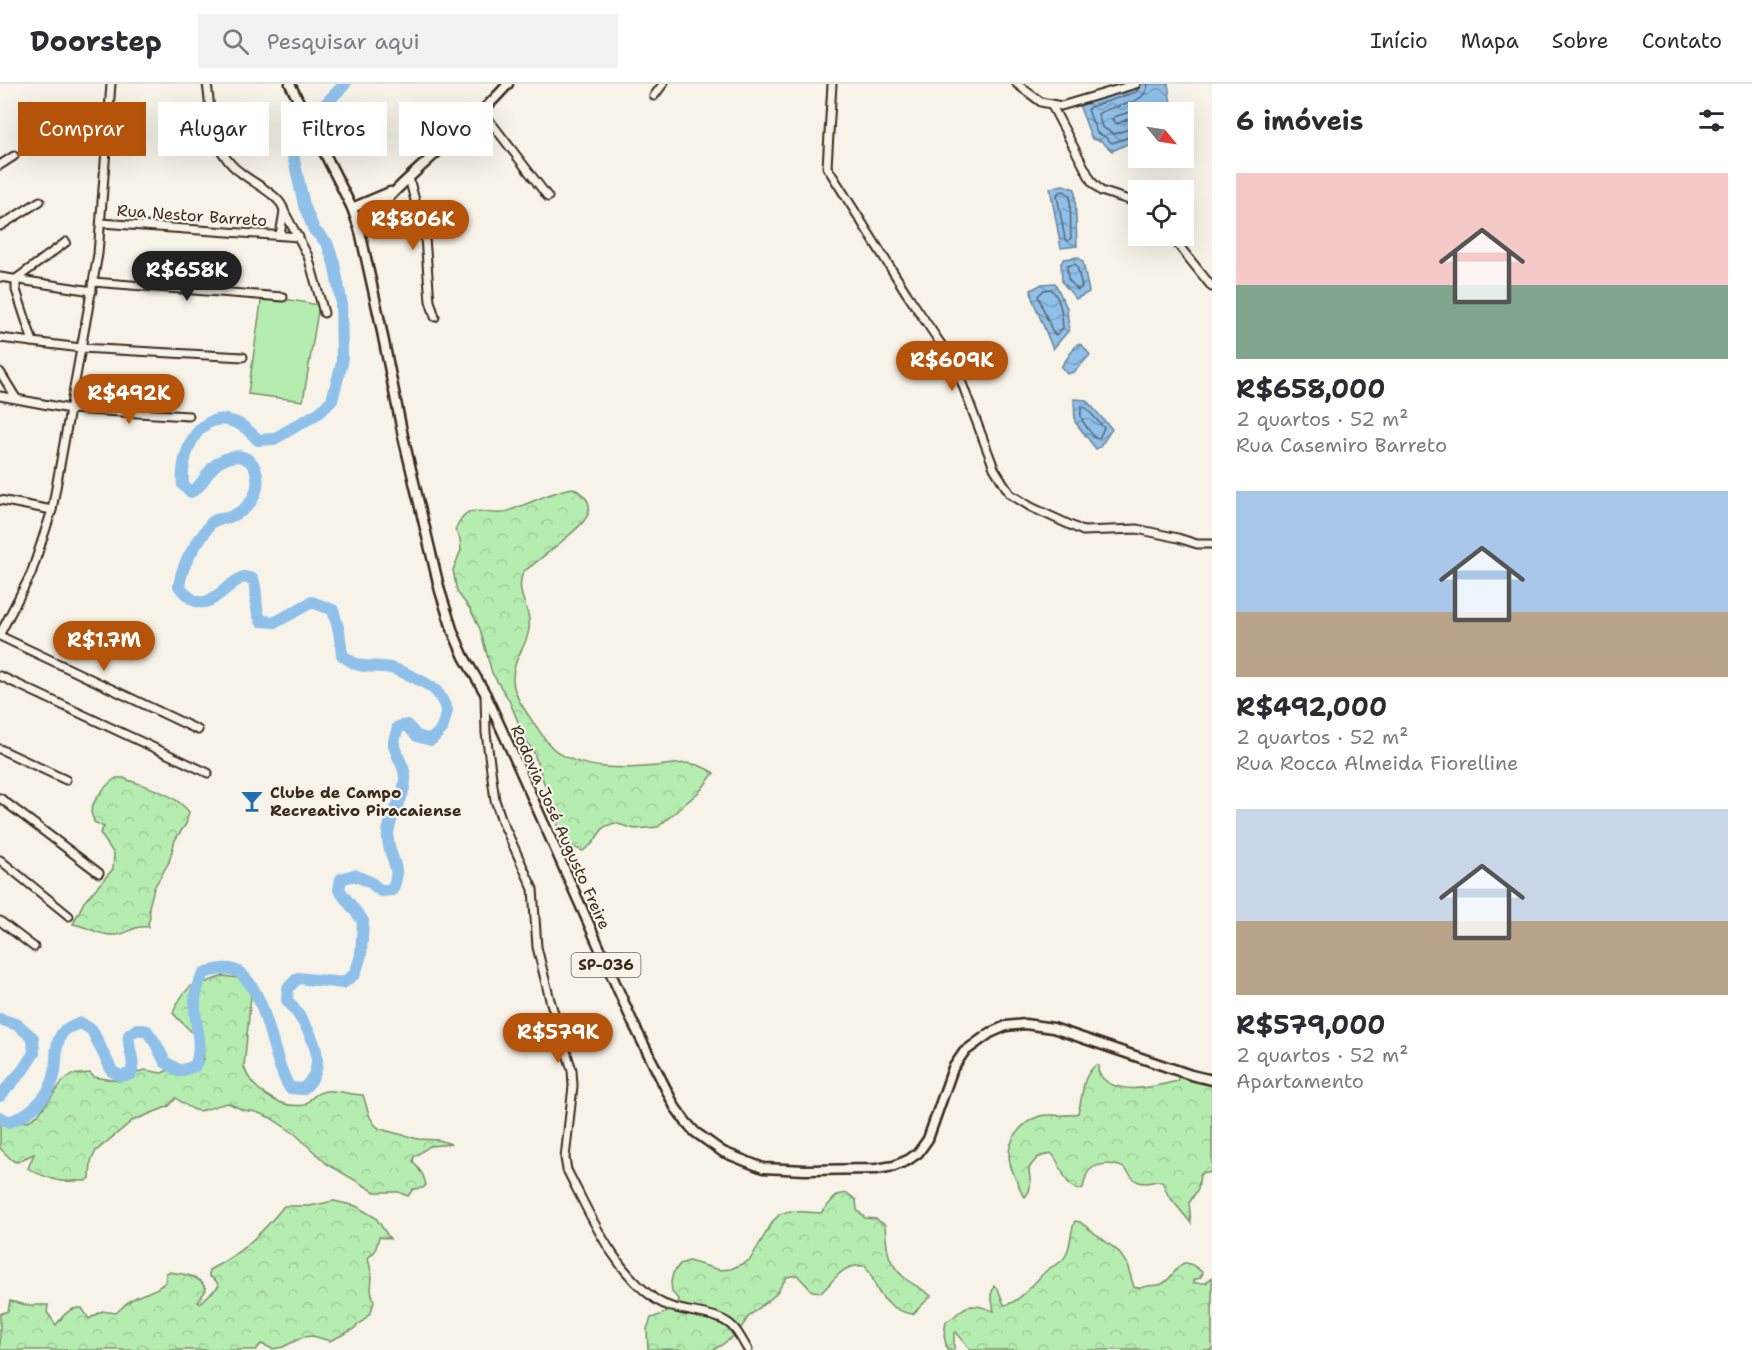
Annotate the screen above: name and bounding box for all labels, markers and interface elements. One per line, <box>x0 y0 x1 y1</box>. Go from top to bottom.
search box <box>198 14 618 68</box>
text: Doorstep <box>30 22 162 60</box>
icon: search <box>219 25 252 58</box>
text: Pesquisar aqui <box>267 27 420 56</box>
text: Início <box>1370 27 1428 55</box>
text: Mapa <box>1461 27 1519 55</box>
text: Sobre <box>1552 27 1609 55</box>
text: Contato <box>1642 27 1722 55</box>
chip: Comprar <box>18 102 146 156</box>
chip: Alugar <box>158 102 269 156</box>
chip: Filtros <box>281 102 387 156</box>
chip: Novo <box>399 102 493 156</box>
north arrow <box>1128 102 1194 168</box>
map controls <box>1128 102 1194 246</box>
text: 6 imóveis <box>1236 103 1363 138</box>
icon: filters <box>1695 104 1728 137</box>
button: locate <box>1128 180 1194 246</box>
street label: Rua Nestor Barreto <box>116 200 268 231</box>
pin: R$806K <box>364 200 462 251</box>
text: R$806K <box>371 206 455 232</box>
icon: home <box>1428 212 1536 320</box>
pin: R$658K <box>138 251 236 302</box>
text: R$658K <box>146 257 228 283</box>
pin: R$609K <box>903 341 1001 392</box>
text: R$609K <box>910 347 994 373</box>
text: R$658,000 <box>1236 371 1385 406</box>
pin: R$492K <box>80 374 178 425</box>
text: R$492K <box>87 380 171 406</box>
text: 2 quartos · 52 m² <box>1236 406 1408 432</box>
text: Rua Casemiro Barreto <box>1236 432 1447 458</box>
icon: home <box>1428 530 1536 638</box>
pin: R$1.7M <box>55 621 153 672</box>
text: R$1.7M <box>67 627 141 653</box>
text: R$492,000 <box>1236 689 1387 724</box>
street label: Rodovia José Augusto Freire <box>506 722 615 933</box>
text: 2 quartos · 52 m² <box>1236 724 1408 750</box>
text: Rua Rocca Almeida Fiorelline <box>1236 750 1518 776</box>
place label: Clube de Campo Recreativo Piracaiense <box>270 782 462 821</box>
bar icon: Clube de Campo Recreativo Piracaiense <box>239 788 265 814</box>
icon: home <box>1428 848 1536 956</box>
road number: SP-036 <box>572 953 640 977</box>
text: R$579,000 <box>1236 1007 1386 1042</box>
pin: R$579K <box>509 1013 607 1064</box>
text: R$579K <box>517 1019 599 1045</box>
text: 2 quartos · 52 m² <box>1236 1042 1408 1068</box>
text: Apartamento <box>1236 1068 1364 1094</box>

